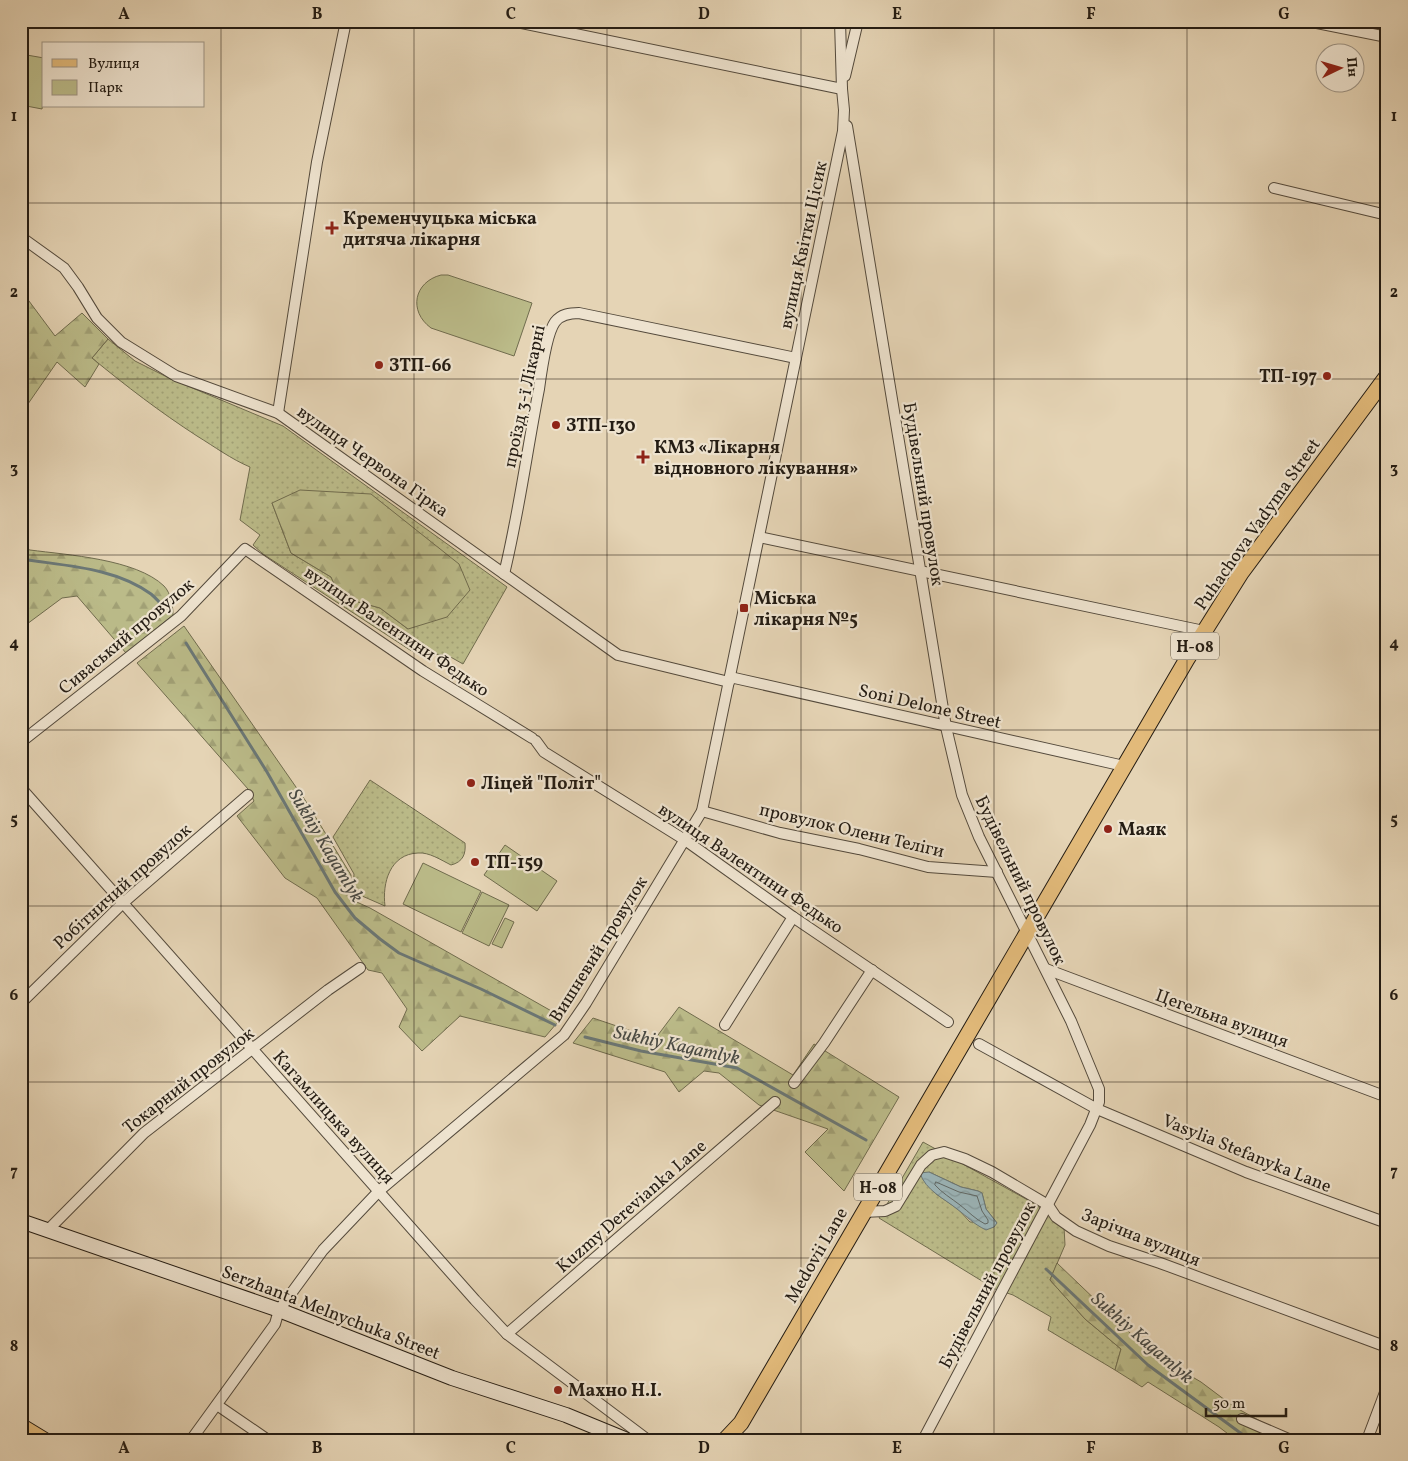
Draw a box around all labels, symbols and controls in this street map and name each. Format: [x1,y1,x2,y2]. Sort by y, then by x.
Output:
text: A [118,4,130,26]
text: B [312,4,323,26]
text: C [506,4,516,26]
text: D [698,4,710,26]
text: E [892,4,902,26]
text: F [1086,4,1096,26]
text: G [1278,4,1290,26]
legend [42,42,205,108]
north arrow [1316,42,1366,92]
text: Вулиця [88,54,140,75]
text: Пн [1341,56,1362,78]
text: Парк [88,78,123,99]
text: 1 [11,106,17,128]
text: 1 [1391,106,1397,128]
street label: вулиця Квітки Цісик [774,159,835,331]
place label: Кременчуцька міська дитяча лікарня [343,207,537,253]
marker: Кременчуцька міська дитяча лікарня [325,221,339,235]
text: 2 [10,282,18,304]
text: 2 [1390,282,1398,304]
street label: проїзд 3-ї Лікарні [498,323,553,470]
place label: ЗТП-66 [389,354,452,379]
marker: ЗТП-66 [373,359,385,371]
place label: ТП-197 [1259,365,1317,390]
marker: ТП-197 [1321,370,1333,382]
street label: вулиця Червона Гірка [291,400,453,524]
street label: Будівельний провулок [896,401,949,588]
place label: ЗТП-130 [566,414,636,439]
marker: ЗТП-130 [550,419,562,431]
street label: Puhachova Vadyma Street [1189,434,1327,616]
place label: КМЗ «Лікарня відновного лікування» [654,436,859,482]
marker: КМЗ «Лікарня відновного лікування» [636,450,650,464]
text: 3 [10,458,18,480]
text: 3 [1390,458,1398,480]
street label: вулиця Валентини Федько [299,561,494,704]
street label: Сиваський провулок [54,573,200,701]
place label: Міська лікарня №5 [754,587,858,633]
marker: Міська лікарня №5 [738,602,750,614]
road number: Н-08 [1171,632,1219,659]
text: 4 [9,633,19,655]
text: 4 [1389,633,1399,655]
street label: Soni Delone Street [856,679,1004,736]
place label: Ліцей "Політ" [481,772,601,797]
marker: Ліцей "Політ" [465,777,477,789]
water label: Sukhiy Kagamlyk [281,784,370,908]
street label: Будівельний провулок [968,792,1072,970]
street label: вулиця Валентини Федько [653,798,848,941]
street label: провулок Олени Теліги [757,798,947,865]
text: 5 [10,809,18,831]
text: 5 [1390,809,1398,831]
street label: Робітничий провулок [49,818,198,956]
place label: Маяк [1118,818,1166,843]
marker: Маяк [1102,823,1114,835]
place label: ТП-159 [485,851,543,876]
marker: ТП-159 [469,856,481,868]
street label: Вишневий провулок [544,871,655,1028]
street label: Цегельна вулиця [1151,984,1292,1055]
text: 6 [10,985,19,1007]
text: 6 [1390,985,1399,1007]
water label: Sukhiy Kagamlyk [611,1020,742,1072]
street label: Токарний провулок [118,1022,260,1140]
street label: Кагамлицька вулиця [266,1046,400,1190]
street label: Vasylia Stefanyka Lane [1158,1109,1335,1200]
street label: Kuzmy Derevianka Lane [551,1135,713,1280]
text: 7 [10,1161,18,1183]
text: 7 [1390,1161,1398,1183]
road number: Н-08 [854,1174,902,1200]
street label: Будівельний провулок [934,1198,1043,1373]
street label: Medovii Lane [780,1203,855,1308]
street label: Зарічна вулиця [1077,1203,1204,1274]
street label: Serzhanta Melnychuka Street [218,1260,443,1367]
water label: Sukhiy Kagamlyk [1085,1287,1199,1391]
text: 8 [10,1336,18,1358]
text: 8 [1390,1336,1398,1358]
place label: Махно Н.І. [568,1379,662,1404]
marker: Махно Н.І. [552,1384,564,1396]
scale bar [1206,1386,1286,1418]
text: 50 m [1213,1394,1245,1415]
text: A [118,1438,130,1460]
text: B [312,1438,323,1460]
text: C [506,1438,516,1460]
text: D [698,1438,710,1460]
text: E [892,1438,902,1460]
text: F [1086,1438,1096,1460]
text: G [1278,1438,1290,1460]

